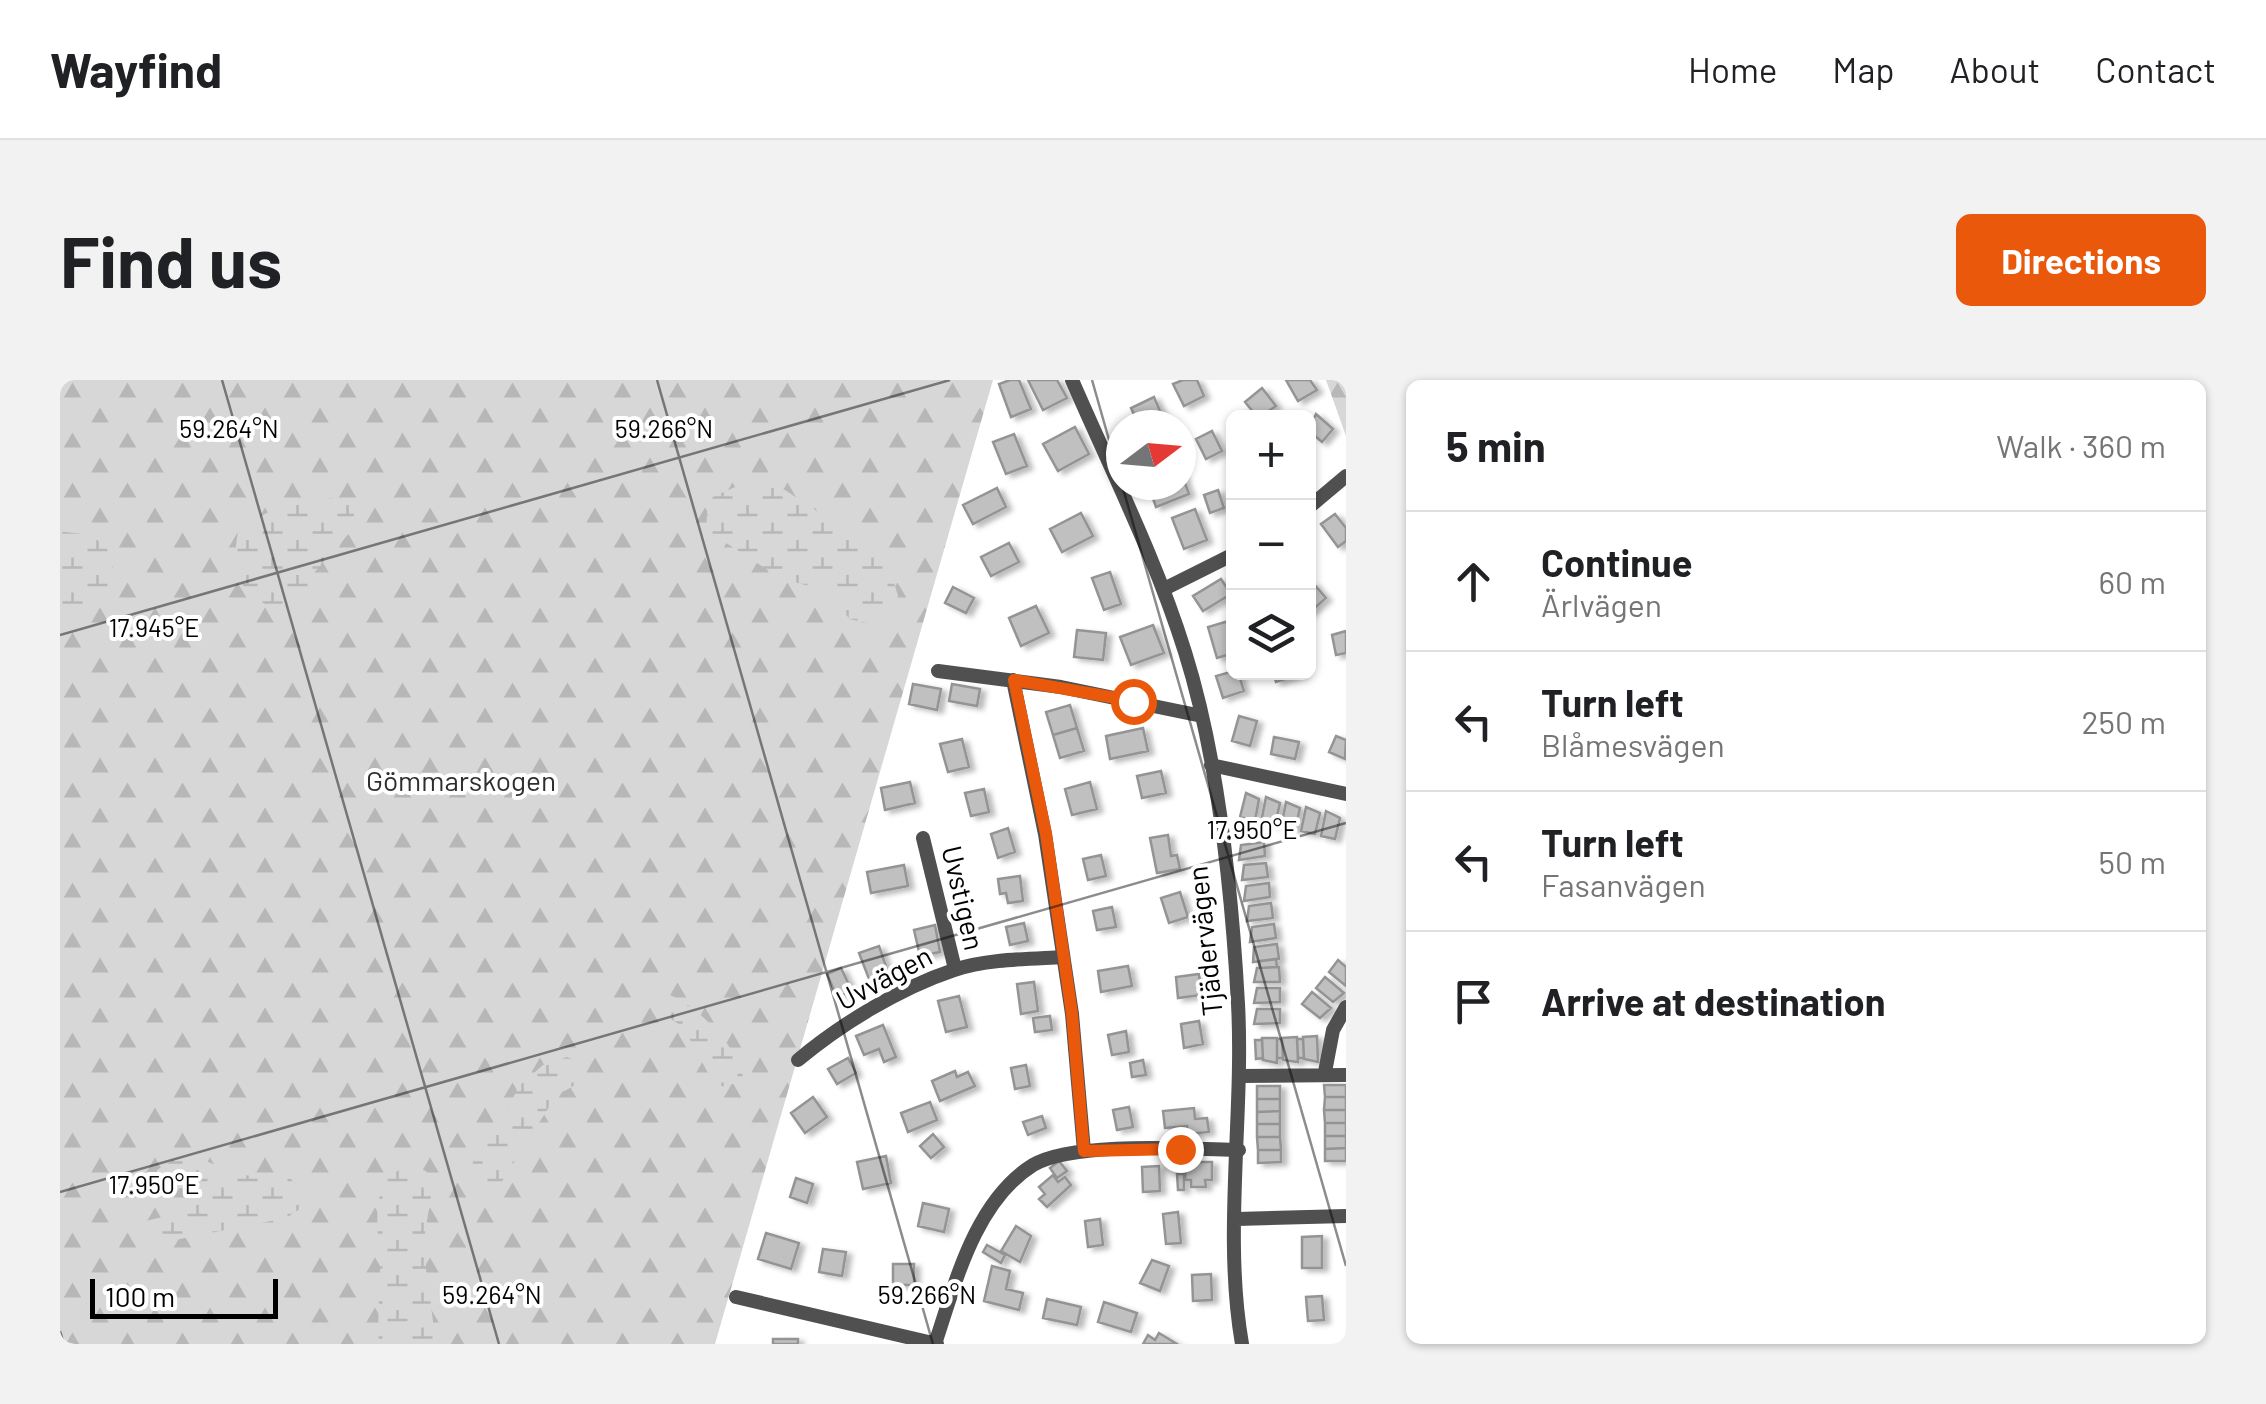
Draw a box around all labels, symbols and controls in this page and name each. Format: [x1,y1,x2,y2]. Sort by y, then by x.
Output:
text: Wayfind [50,40,222,98]
text: Home [1688,48,1777,90]
text: Map [1832,48,1895,90]
text: About [1950,48,2040,90]
text: Contact [2095,48,2216,90]
button: Directions [1956,214,2206,306]
text: Find us [60,218,282,302]
north arrow [1106,410,1196,500]
map controls [1226,410,1316,680]
button: + [1226,410,1316,500]
text: 59.264°N [179,413,279,443]
text: 59.266°N [615,413,713,443]
text: 5 min [1446,420,1546,470]
text: Walk · 360 m [1996,426,2166,464]
button: − [1226,500,1316,590]
text: Continue [1541,539,1692,585]
icon: ahead [1446,554,1501,609]
text: 60 m [2099,562,2166,600]
text: Ärlvägen [1541,585,1662,623]
button: layers [1226,590,1316,680]
text: 17.945°E [109,612,199,642]
route start [1111,679,1157,725]
text: Turn left [1541,679,1684,725]
icon: left [1446,694,1501,749]
text: 250 m [2081,702,2166,740]
text: Blåmesvägen [1541,725,1725,763]
park label: Gömmarskogen [366,763,556,797]
text: 17.950°E [1206,814,1298,844]
text: Turn left [1541,819,1684,865]
icon: left [1446,834,1501,889]
street label: Uvstigen [935,842,993,953]
text: 50 m [2099,842,2166,880]
street label: Tjädervägen [1179,865,1229,1018]
text: Fasanvägen [1541,865,1706,903]
street label: Uvvägen [830,938,937,1016]
icon: arrive [1446,974,1501,1029]
text: Arrive at destination [1541,978,1886,1024]
route end [1158,1127,1204,1173]
text: 17.950°E [108,1169,200,1199]
scale bar [90,1274,278,1318]
text: 100 m [105,1279,175,1313]
text: 59.264°N [442,1279,542,1309]
text: 59.266°N [878,1279,976,1309]

